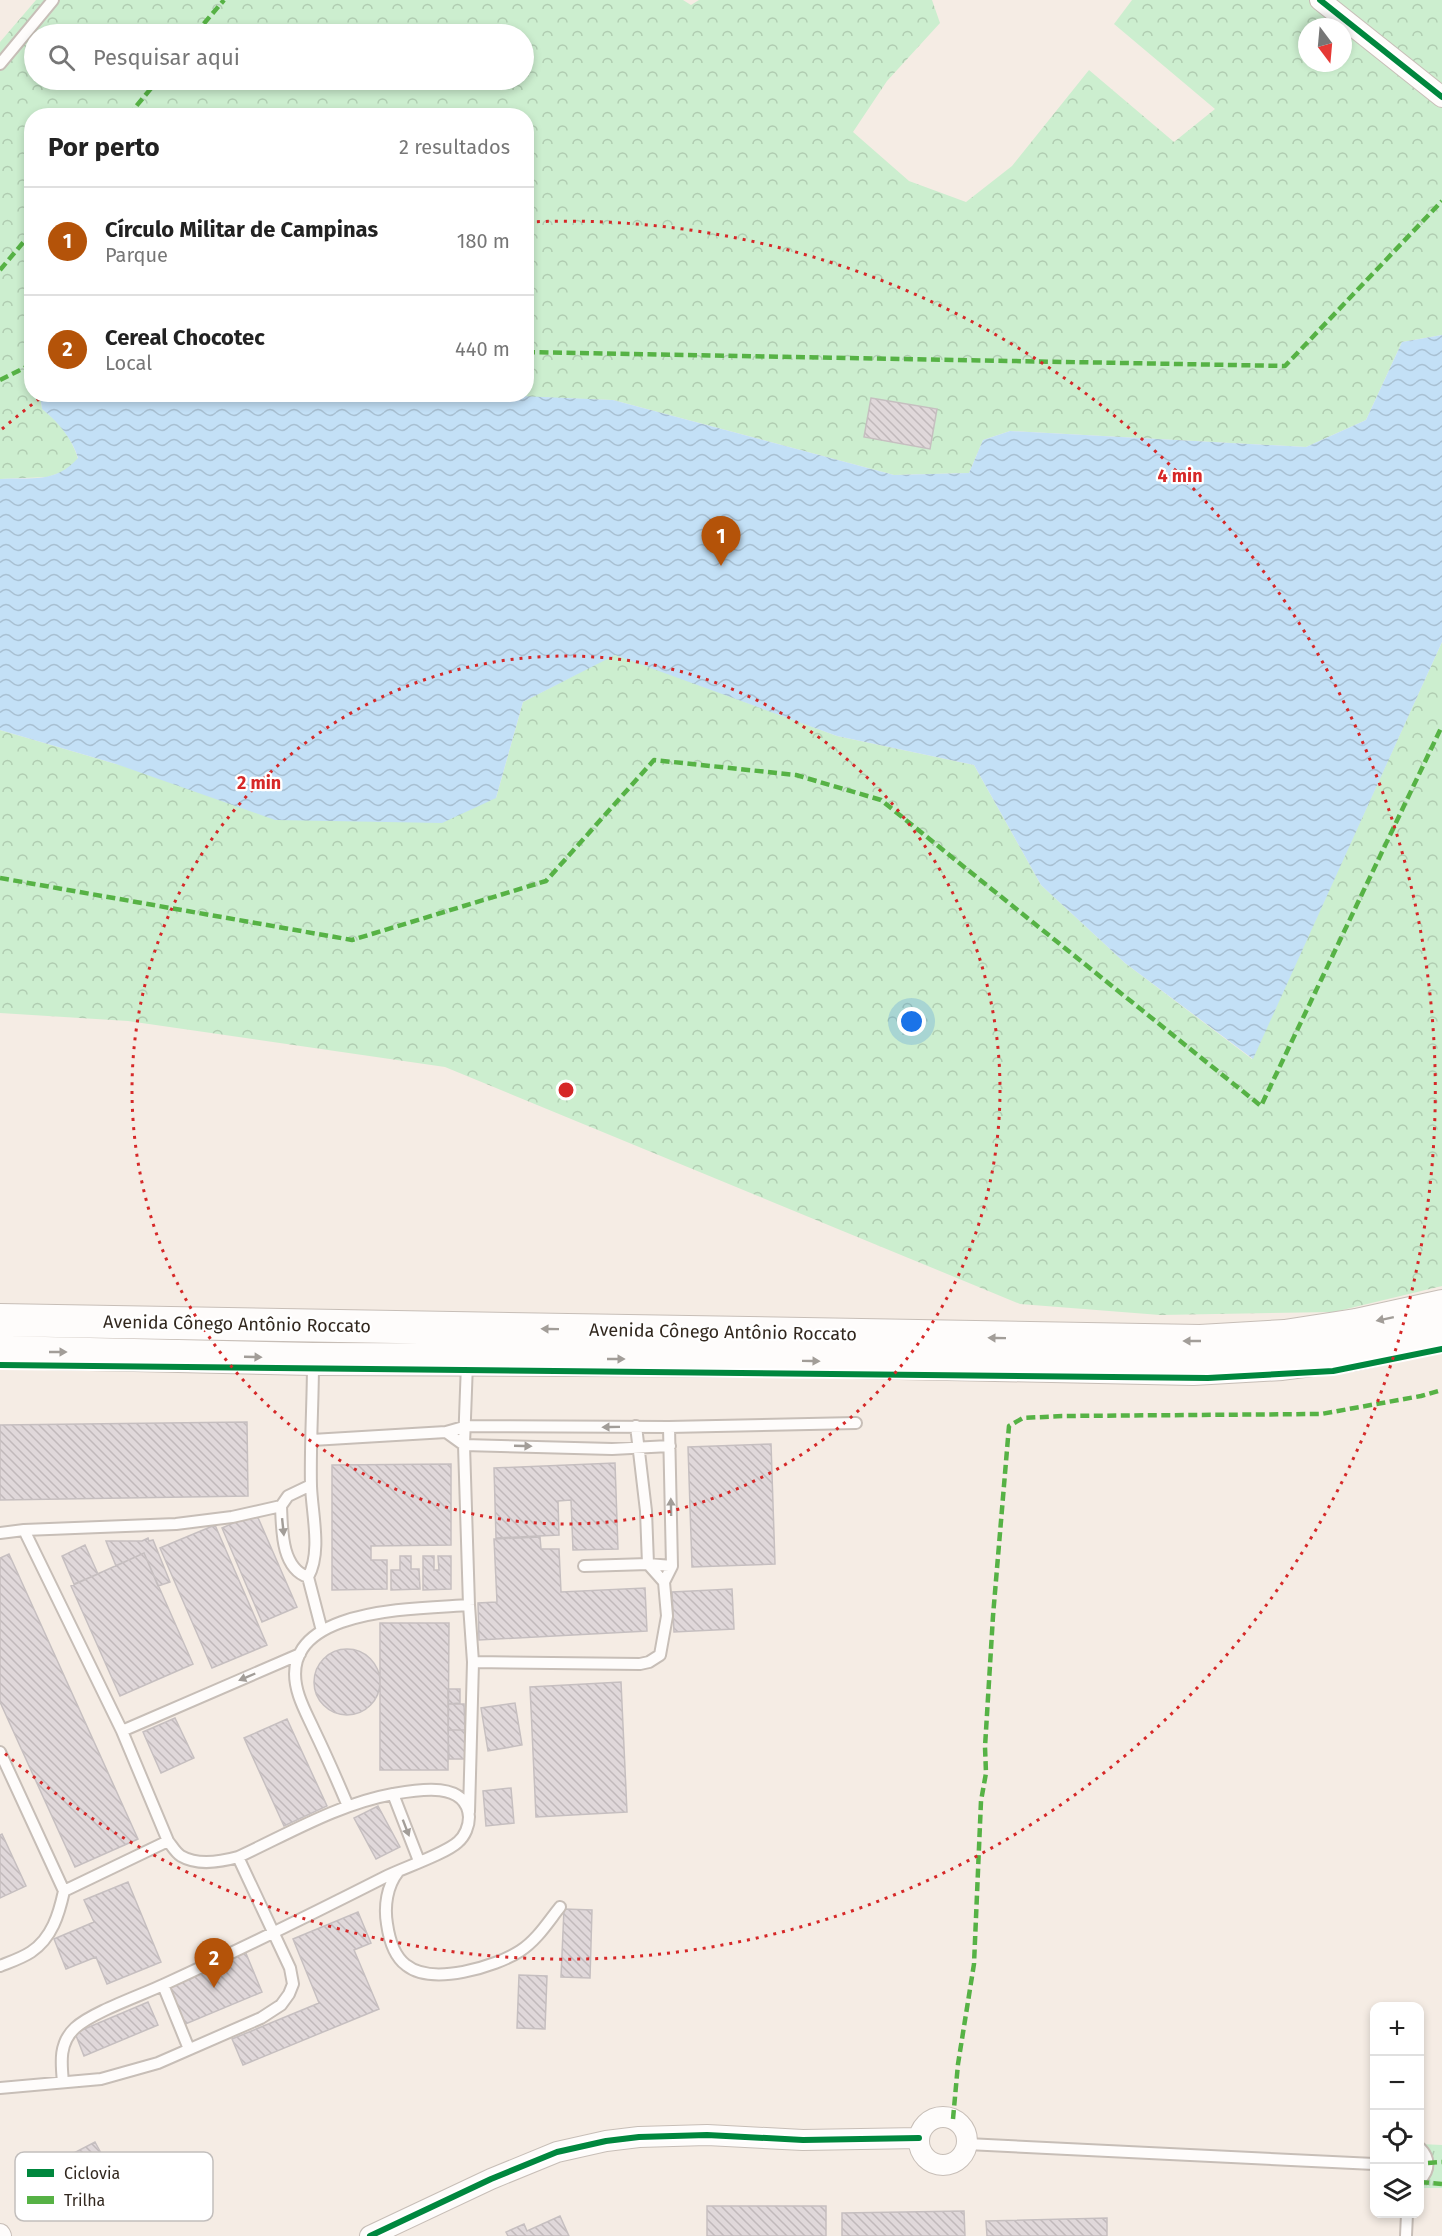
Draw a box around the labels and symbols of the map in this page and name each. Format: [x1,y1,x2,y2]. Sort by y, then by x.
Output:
north arrow [1298,18,1352,72]
text: 4 min [1157,465,1203,487]
pin: 1 [702,516,740,566]
text: 2 min [237,772,281,794]
your location [897,1007,926,1036]
centre of rings [556,1080,576,1100]
street label: Avenida Cônego Antônio Roccato [103,1311,371,1337]
one-way arrow [1375,1315,1394,1324]
street label: Avenida Cônego Antônio Roccato [589,1319,857,1345]
one-way arrow [540,1324,559,1333]
one-way arrow [987,1333,1006,1343]
one-way arrow [1182,1336,1201,1346]
one-way arrow [49,1347,68,1357]
one-way arrow [244,1352,263,1362]
one-way arrow [607,1354,626,1364]
one-way arrow [802,1356,821,1365]
one-way arrow [601,1422,620,1432]
one-way arrow [513,1442,532,1451]
one-way arrow [667,1498,676,1517]
one-way arrow [278,1517,288,1536]
one-way arrow [237,1672,255,1682]
one-way arrow [402,1819,412,1837]
pin: 2 [194,1938,234,1988]
legend [15,2152,213,2221]
text: Ciclovia [64,2164,120,2183]
text: Trilha [64,2191,105,2210]

